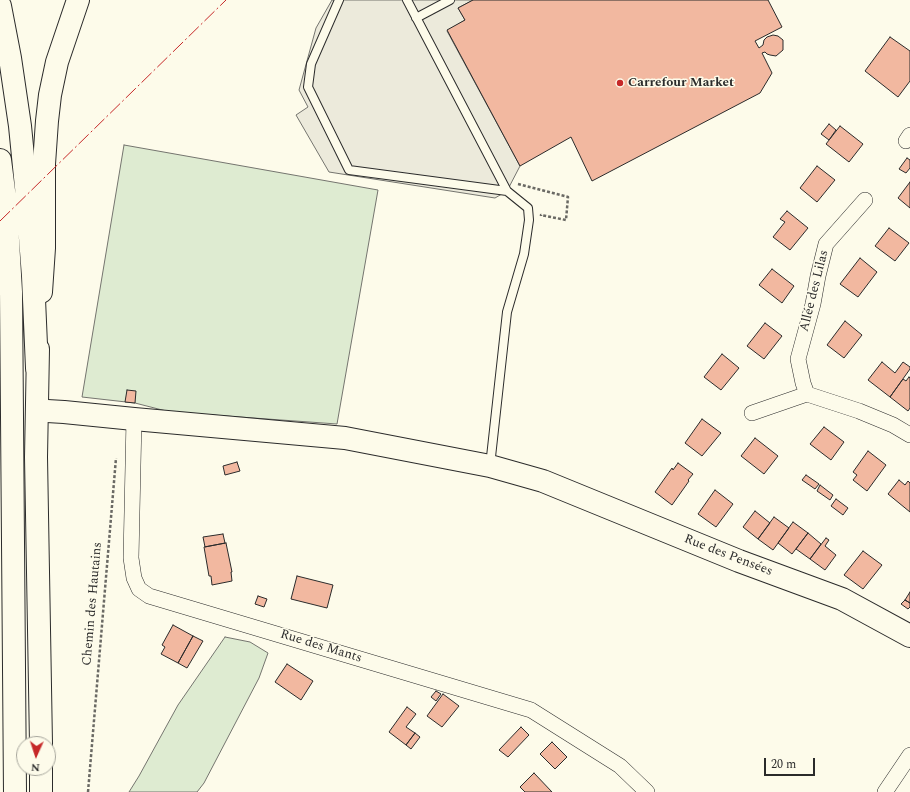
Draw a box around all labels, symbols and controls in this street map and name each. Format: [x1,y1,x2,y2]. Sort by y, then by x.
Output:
place label: Carrefour Market [628,75,734,91]
marker: Carrefour Market [615,78,625,88]
street label: Allée des Lilas [797,249,833,333]
street label: Rue des Pensées [682,532,774,580]
street label: Chemin des Hautains [80,542,106,666]
street label: Rue des Mants [278,627,364,667]
north arrow [16,736,56,776]
scale bar [766,750,817,776]
text: 20 m [771,755,796,774]
text: N [30,759,40,776]

